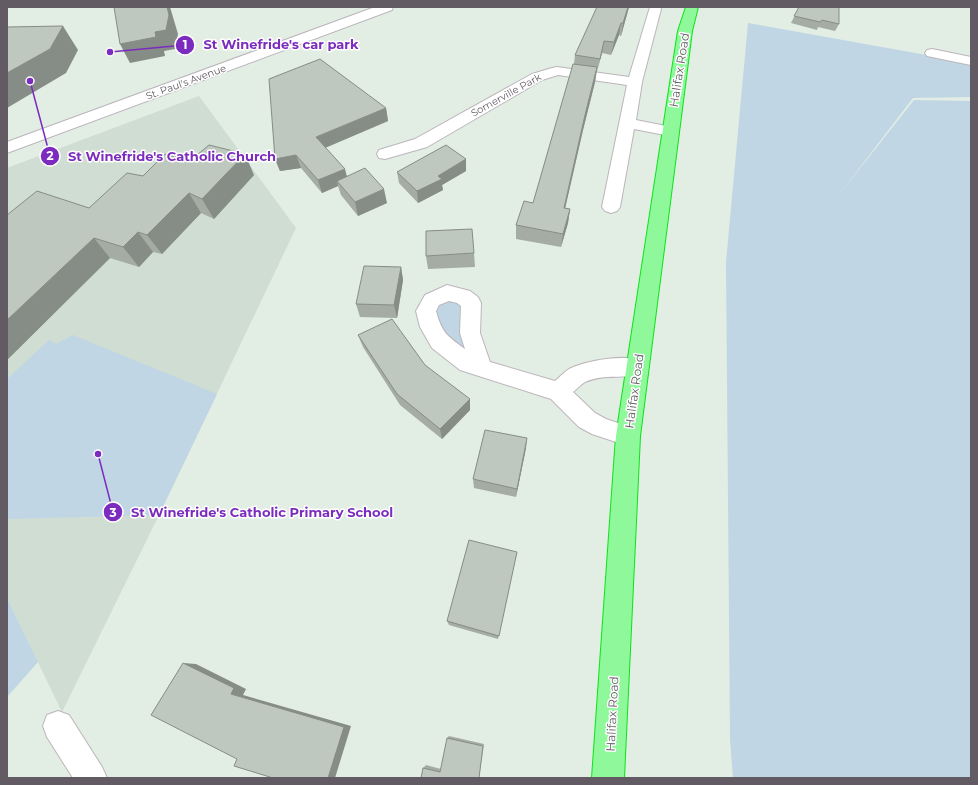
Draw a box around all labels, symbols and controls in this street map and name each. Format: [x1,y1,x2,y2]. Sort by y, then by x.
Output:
callout: St Winefride's car park [175,32,366,57]
street label: Halifax Road [666,32,692,108]
text: St Winefride's car park [204,36,359,52]
text: 1 [183,37,187,52]
street label: St. Paul's Avenue [144,61,228,103]
street label: Somerville Park [469,70,543,120]
callout: St Winefride's Catholic Church [40,143,284,168]
text: 2 [46,148,54,163]
text: St Winefride's Catholic Church [68,148,276,164]
street label: Halifax Road [621,353,647,429]
callout: St Winefride's Catholic Primary School [103,500,401,525]
text: St Winefride's Catholic Primary School [131,504,393,520]
text: 3 [108,505,117,520]
street label: Halifax Road [603,676,621,752]

